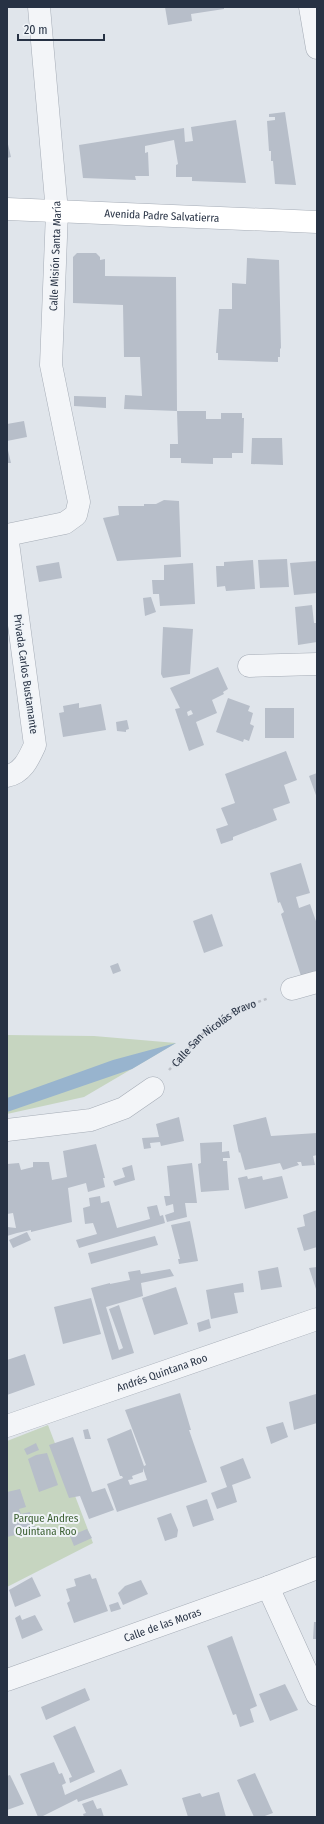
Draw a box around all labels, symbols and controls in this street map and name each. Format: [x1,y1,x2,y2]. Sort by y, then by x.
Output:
scale bar [18,16,104,42]
text: 20 m [24,23,48,37]
street label: Calle Misión Santa María [47,200,64,311]
street label: Avenida Padre Salvatierra [104,207,220,225]
street label: Privada Carlos Bustamante [11,613,40,735]
street label: Calle San Nicolás Bravo [169,997,258,1070]
street label: Andrés Quintana Roo [115,1351,210,1395]
park label: Parque Andres Quintana Roo [14,1512,79,1538]
street label: Calle de las Moras [122,1605,203,1645]

